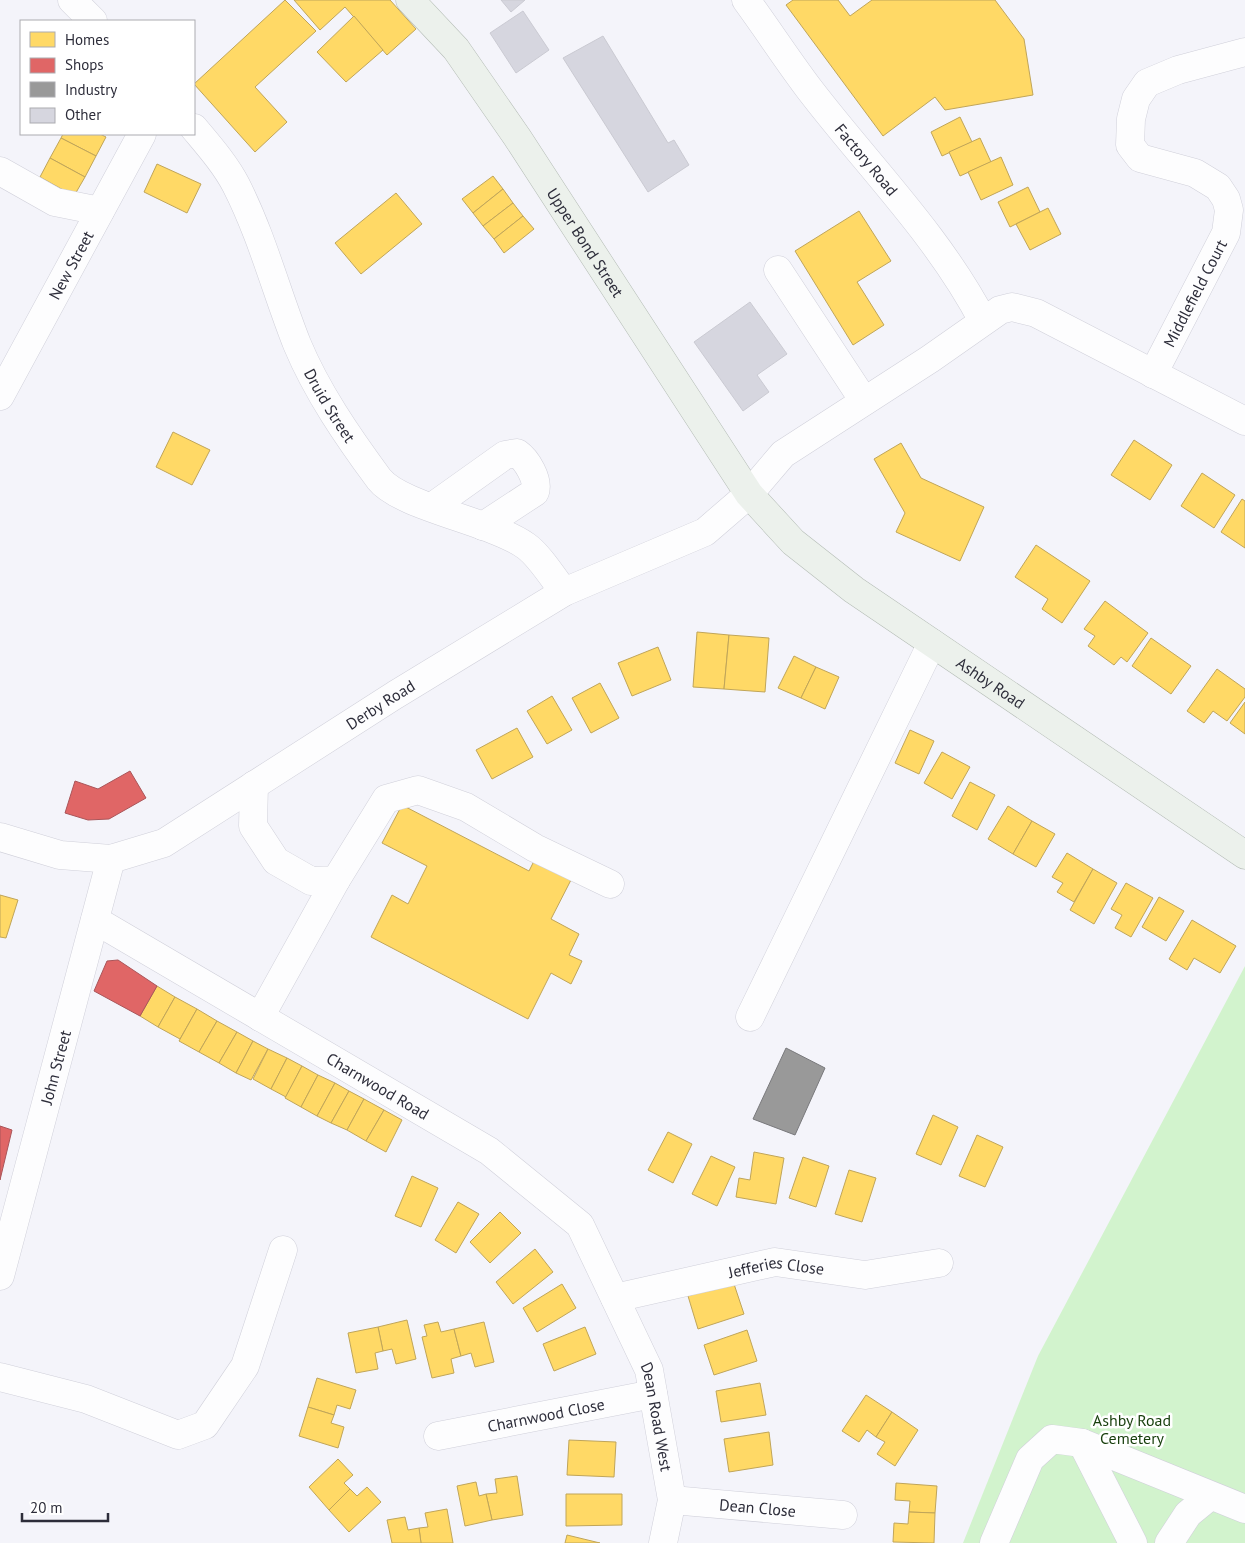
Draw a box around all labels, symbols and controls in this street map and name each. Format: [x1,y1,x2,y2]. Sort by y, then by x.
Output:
legend [20,20,195,135]
text: Homes [65,30,109,49]
text: Shops [65,55,104,74]
text: Industry [65,80,117,99]
text: Other [65,105,101,124]
street label: Factory Road [831,119,902,200]
street label: Upper Bond Street [543,184,629,301]
street label: New Street [44,227,98,303]
street label: Middlefield Court [1159,235,1231,350]
street label: Druid Street [300,365,360,447]
street label: Ashby Road [953,652,1029,713]
street label: Derby Road [342,675,418,734]
street label: John Street [36,1027,75,1108]
street label: Charnwood Road [323,1048,433,1124]
street label: Jefferies Close [725,1252,826,1282]
street label: Dean Road West [637,1359,677,1473]
street label: Charnwood Close [486,1394,606,1436]
park label: Ashby Road Cemetery [1093,1410,1171,1448]
scale bar [22,1490,109,1522]
street label: Dean Close [718,1494,797,1521]
text: 20 m [30,1498,63,1517]

